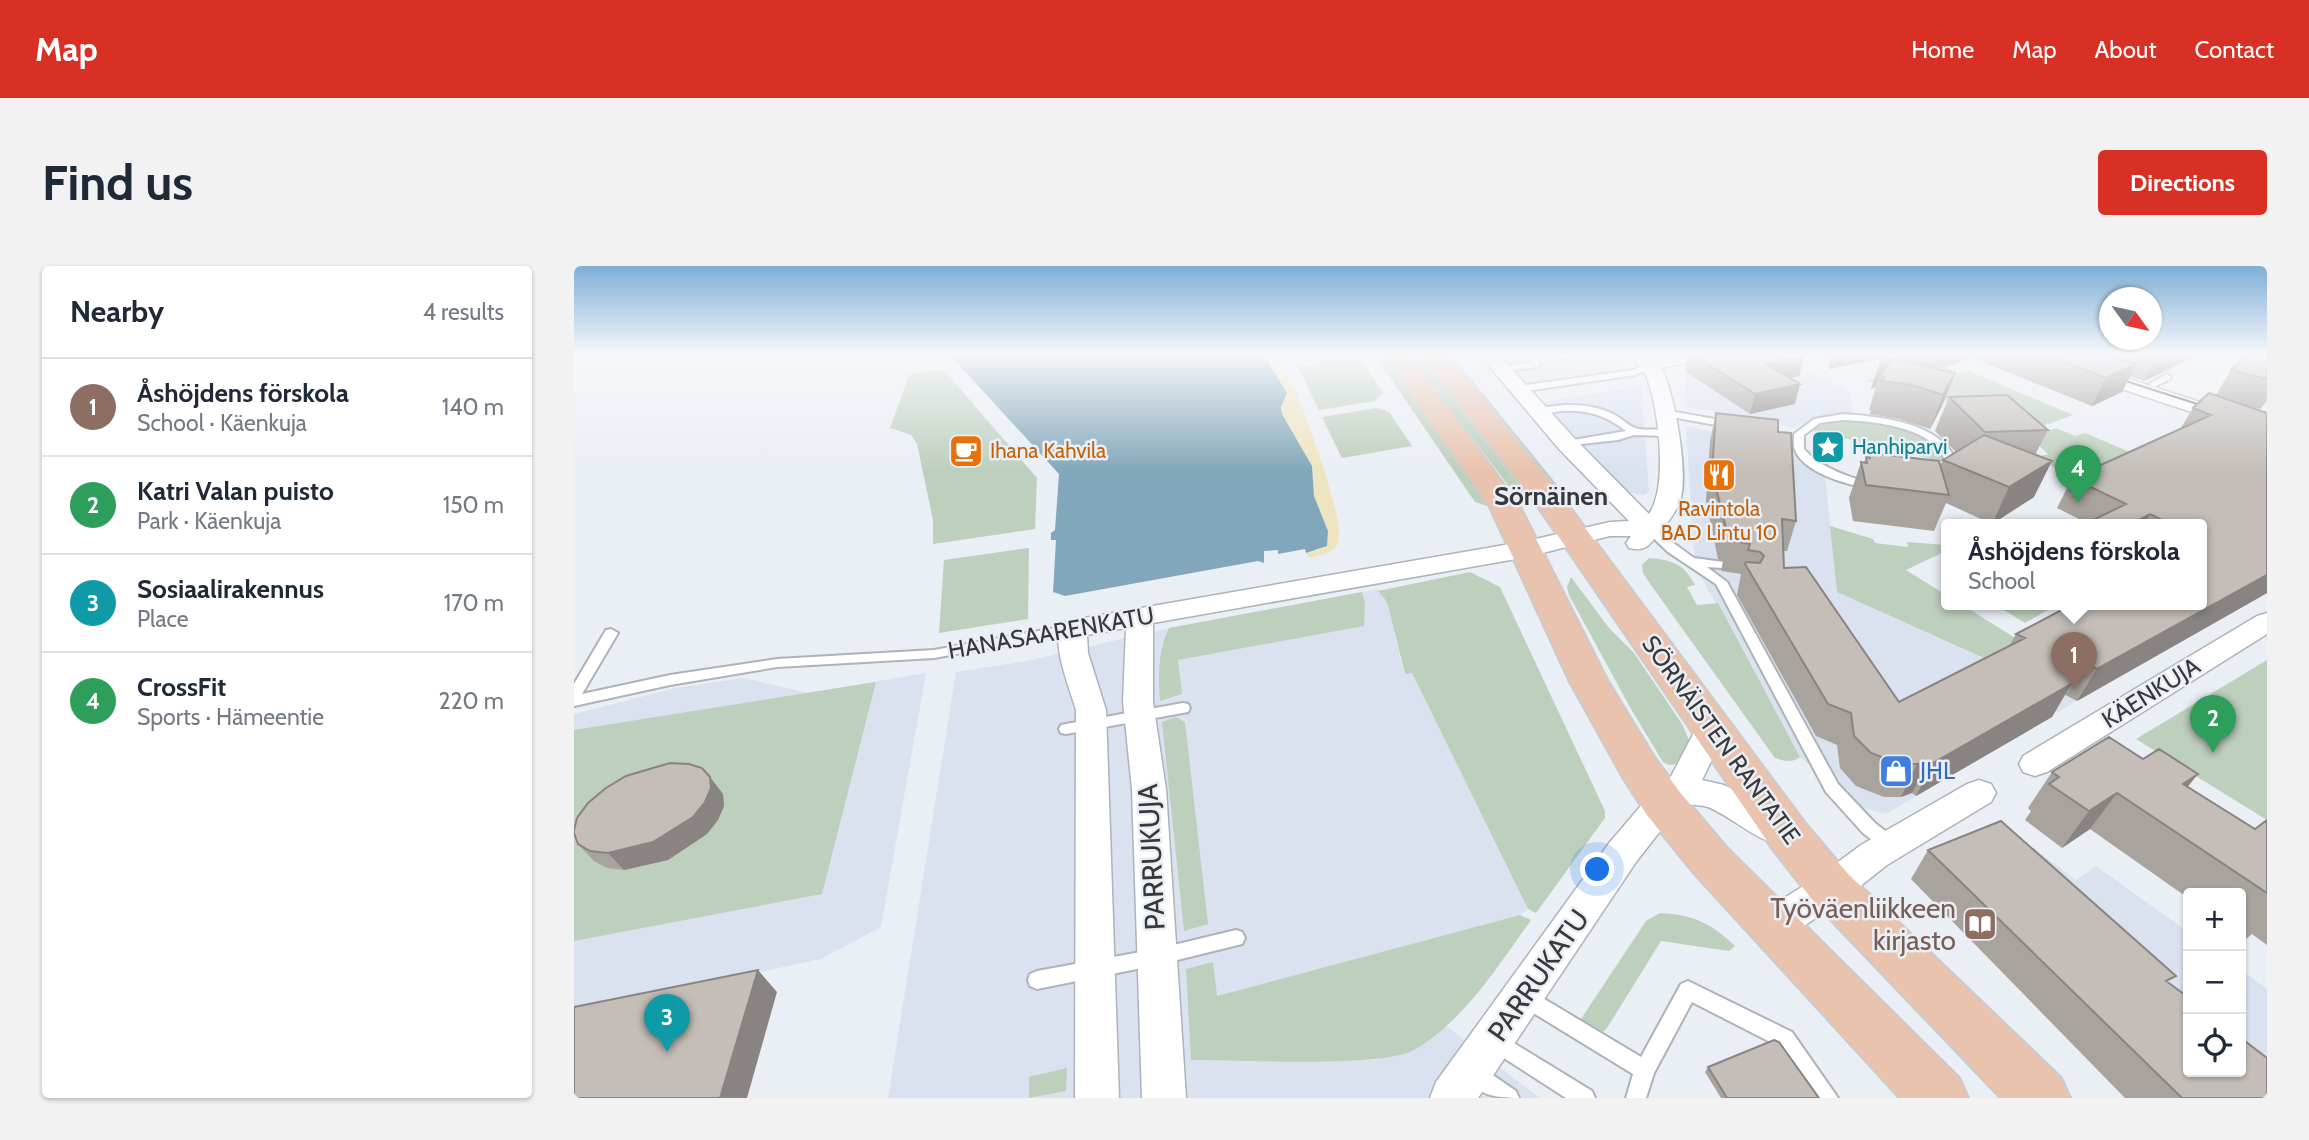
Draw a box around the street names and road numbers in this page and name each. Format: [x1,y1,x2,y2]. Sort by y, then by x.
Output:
street label: HANASAARENKATU [946,600,1156,665]
street label: SÖRNÄISTEN RANTATIE [1636,630,1807,850]
street label: KÄENKUJA [2096,651,2205,734]
street label: PARRUKUJA [1130,782,1172,931]
street label: PARRUKATU [1480,903,1596,1047]

